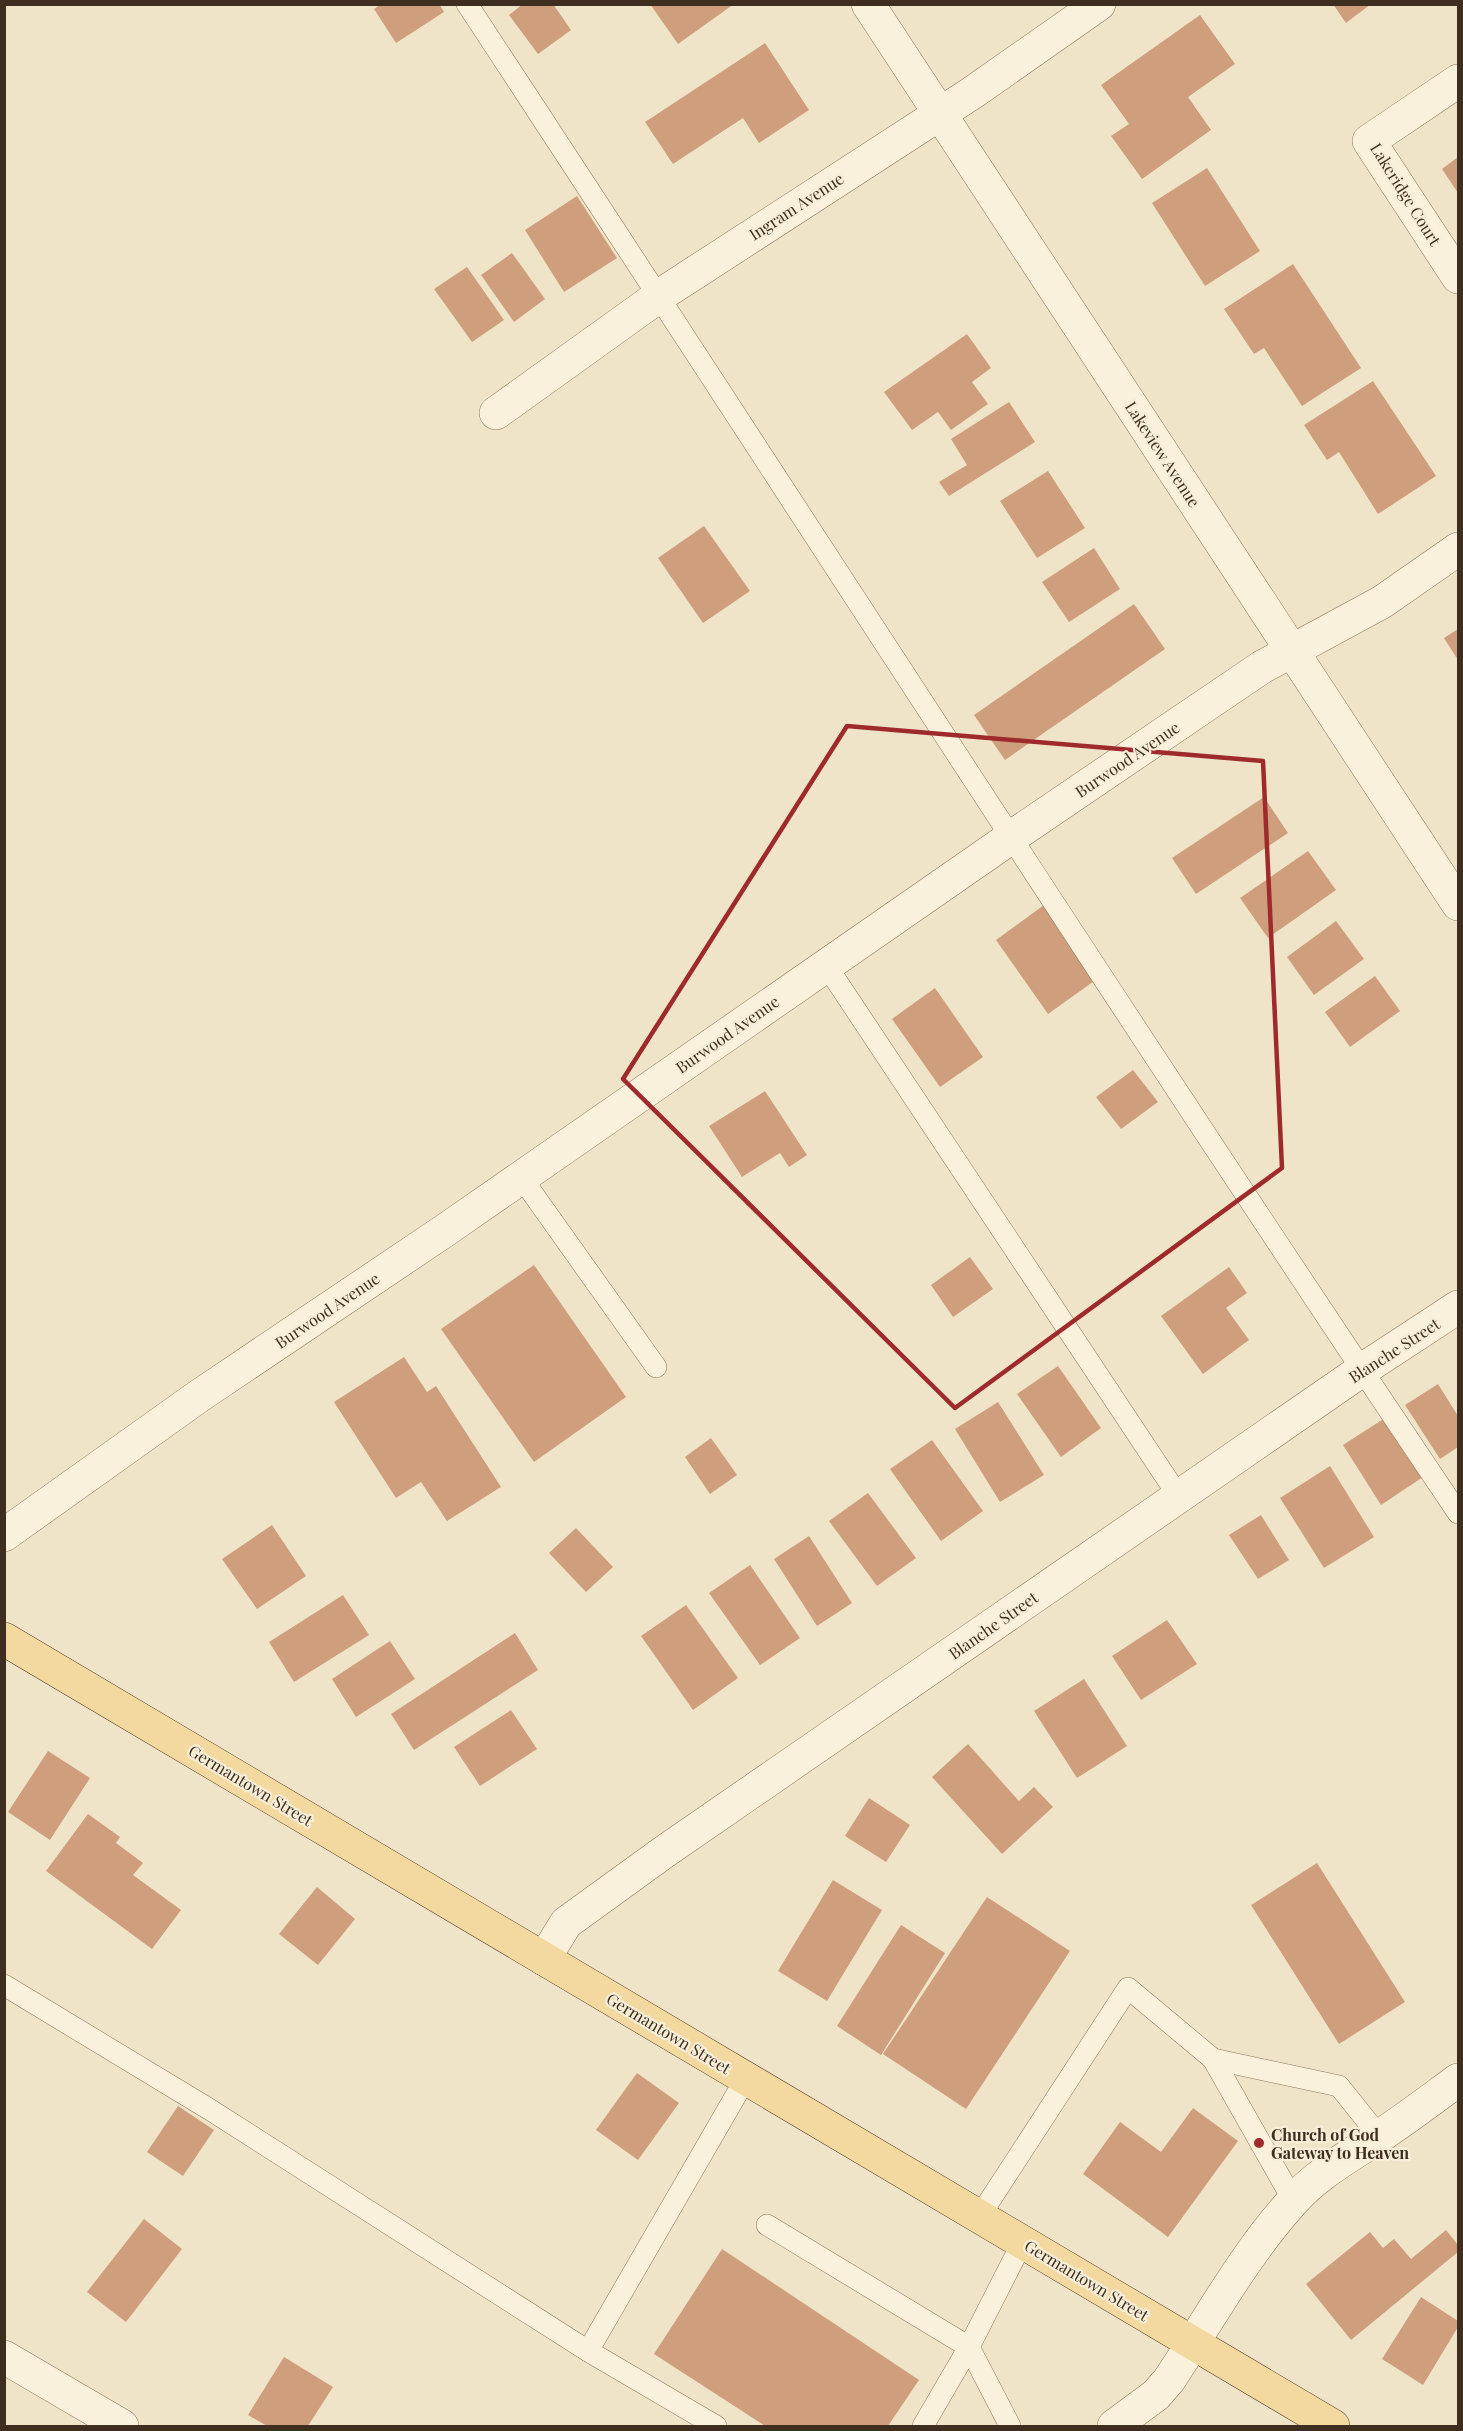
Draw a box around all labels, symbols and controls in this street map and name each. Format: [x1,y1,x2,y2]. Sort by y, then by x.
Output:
street label: Lakeridge Court [1366,139,1446,250]
street label: Ingram Avenue [745,168,847,244]
street label: Lakeview Avenue [1121,397,1205,511]
street label: Burwood Avenue [1071,716,1183,802]
street label: Burwood Avenue [671,991,783,1077]
street label: Burwood Avenue [271,1267,383,1353]
street label: Blanche Street [1345,1313,1444,1387]
street label: Blanche Street [944,1586,1042,1663]
street label: Germantown Street [185,1740,317,1831]
street label: Germantown Street [603,1988,735,2079]
place label: Church of God Gateway to Heaven [1271,2124,1409,2163]
marker: Church of God Gateway to Heaven [1252,2136,1266,2150]
street label: Germantown Street [1021,2235,1153,2326]

